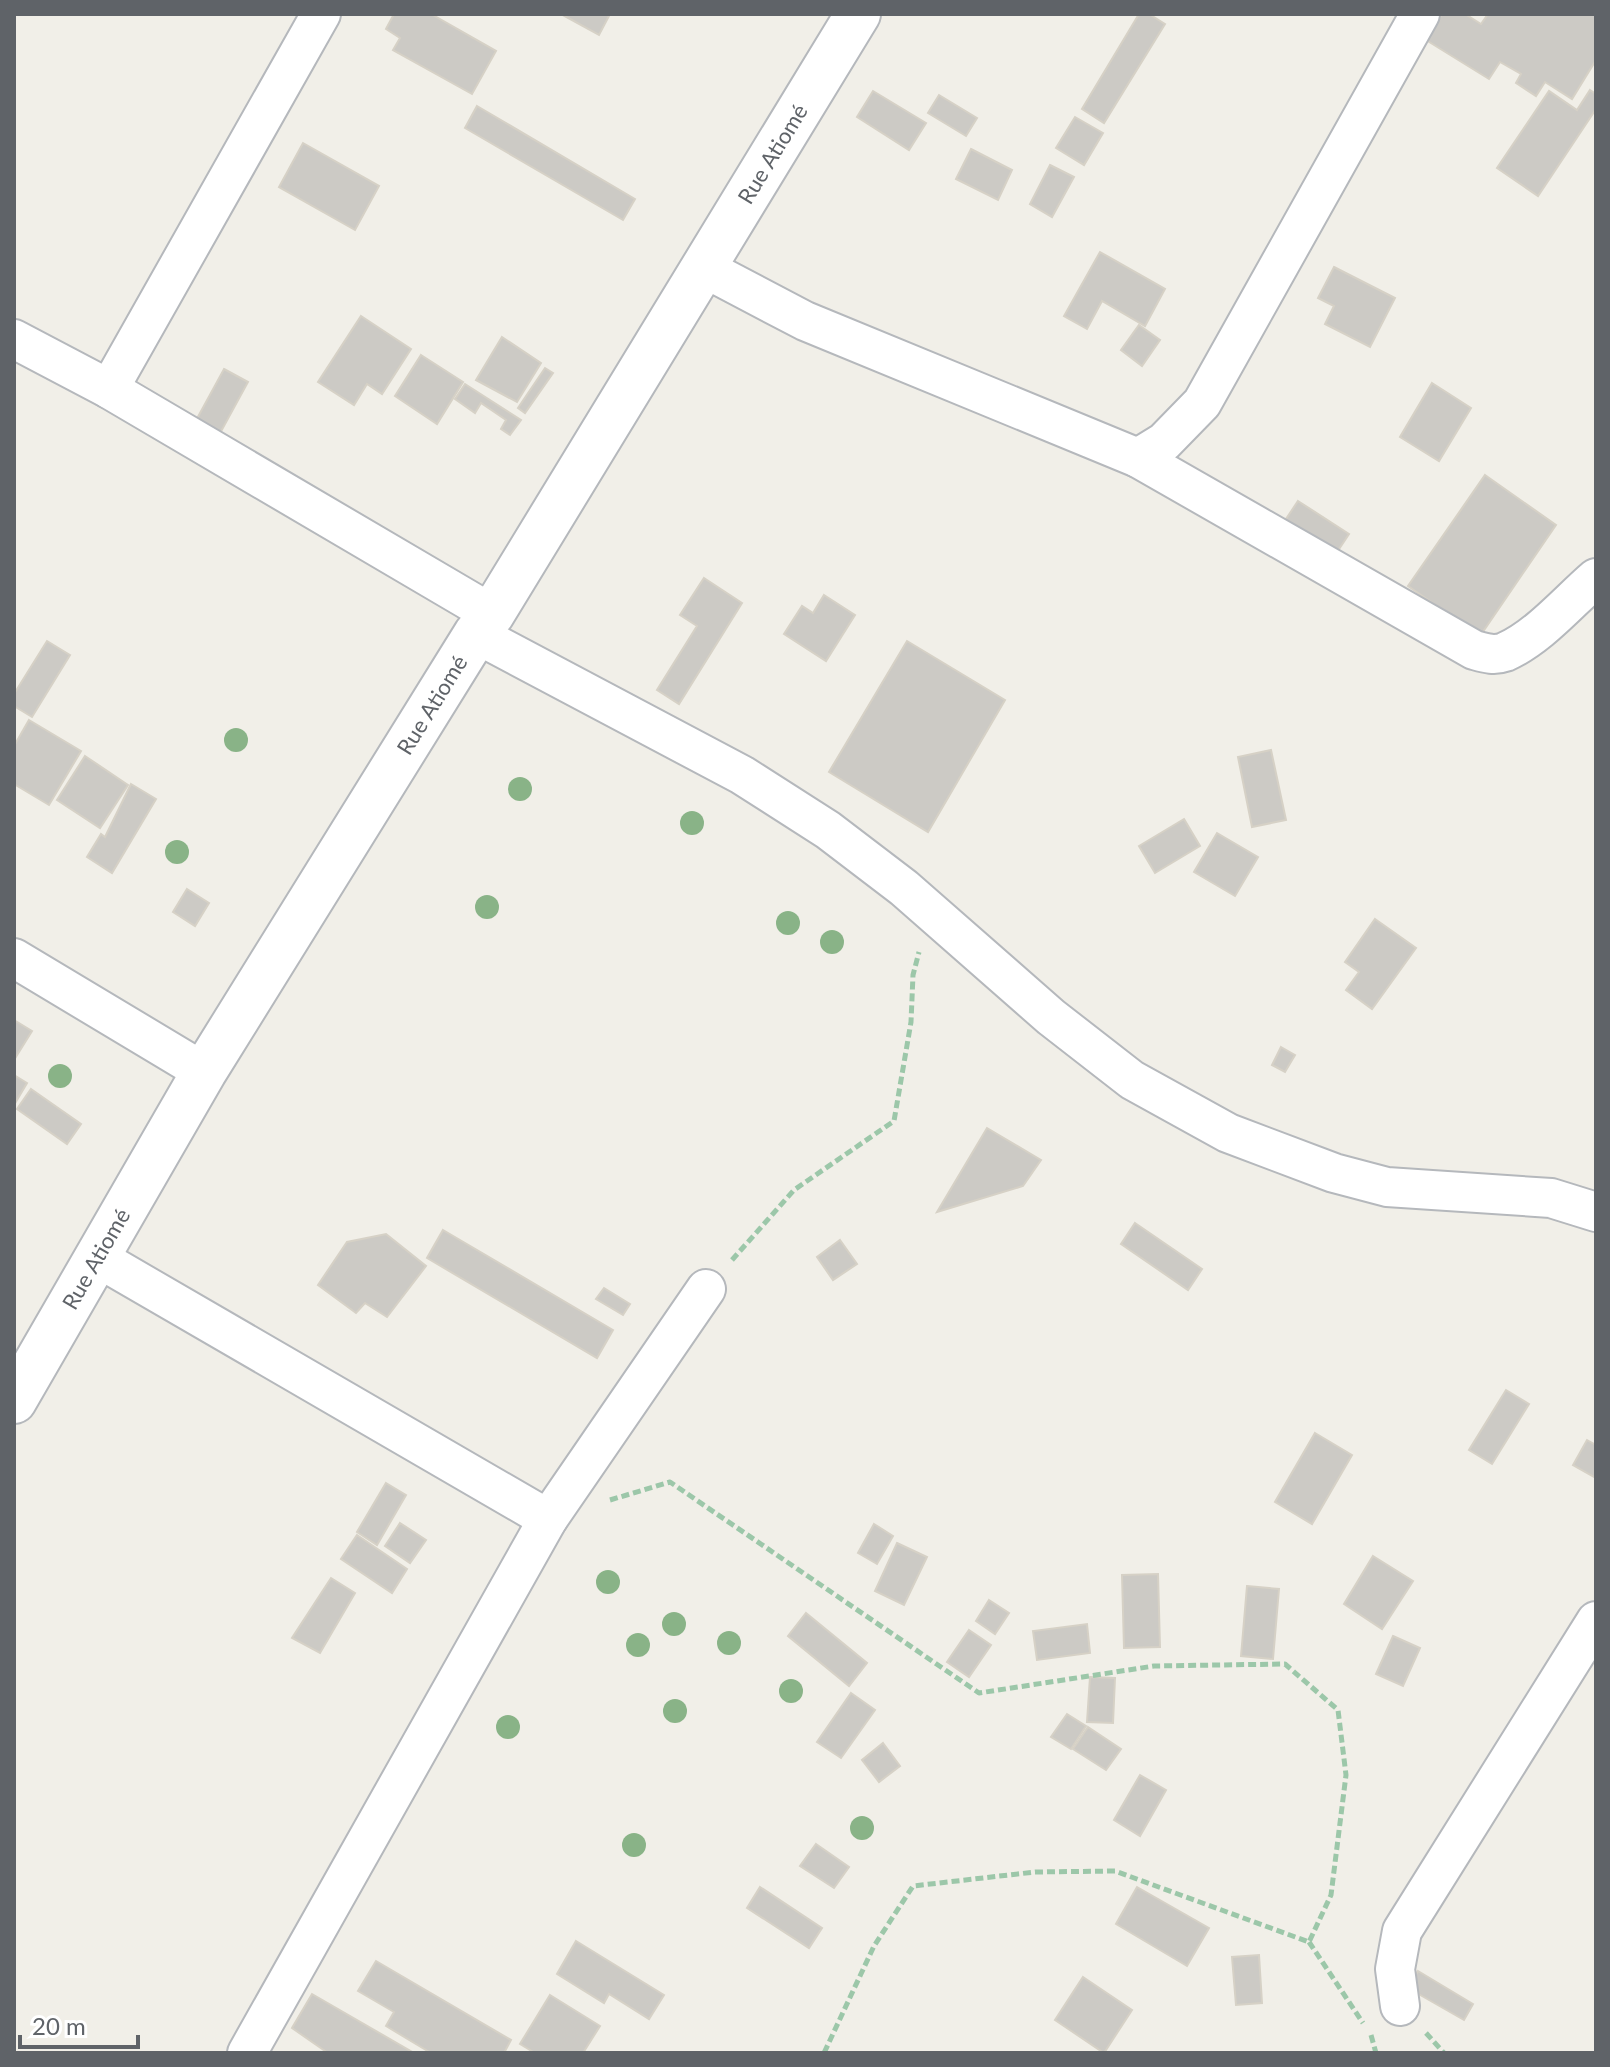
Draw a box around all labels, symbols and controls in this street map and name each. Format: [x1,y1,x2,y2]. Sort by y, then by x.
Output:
street label: Rue Atiomé [731,99,813,209]
street label: Rue Atiomé [390,650,473,759]
street label: Rue Atiomé [56,1203,135,1314]
scale bar [20,1999,138,2049]
text: 20 m [32,2011,86,2040]

